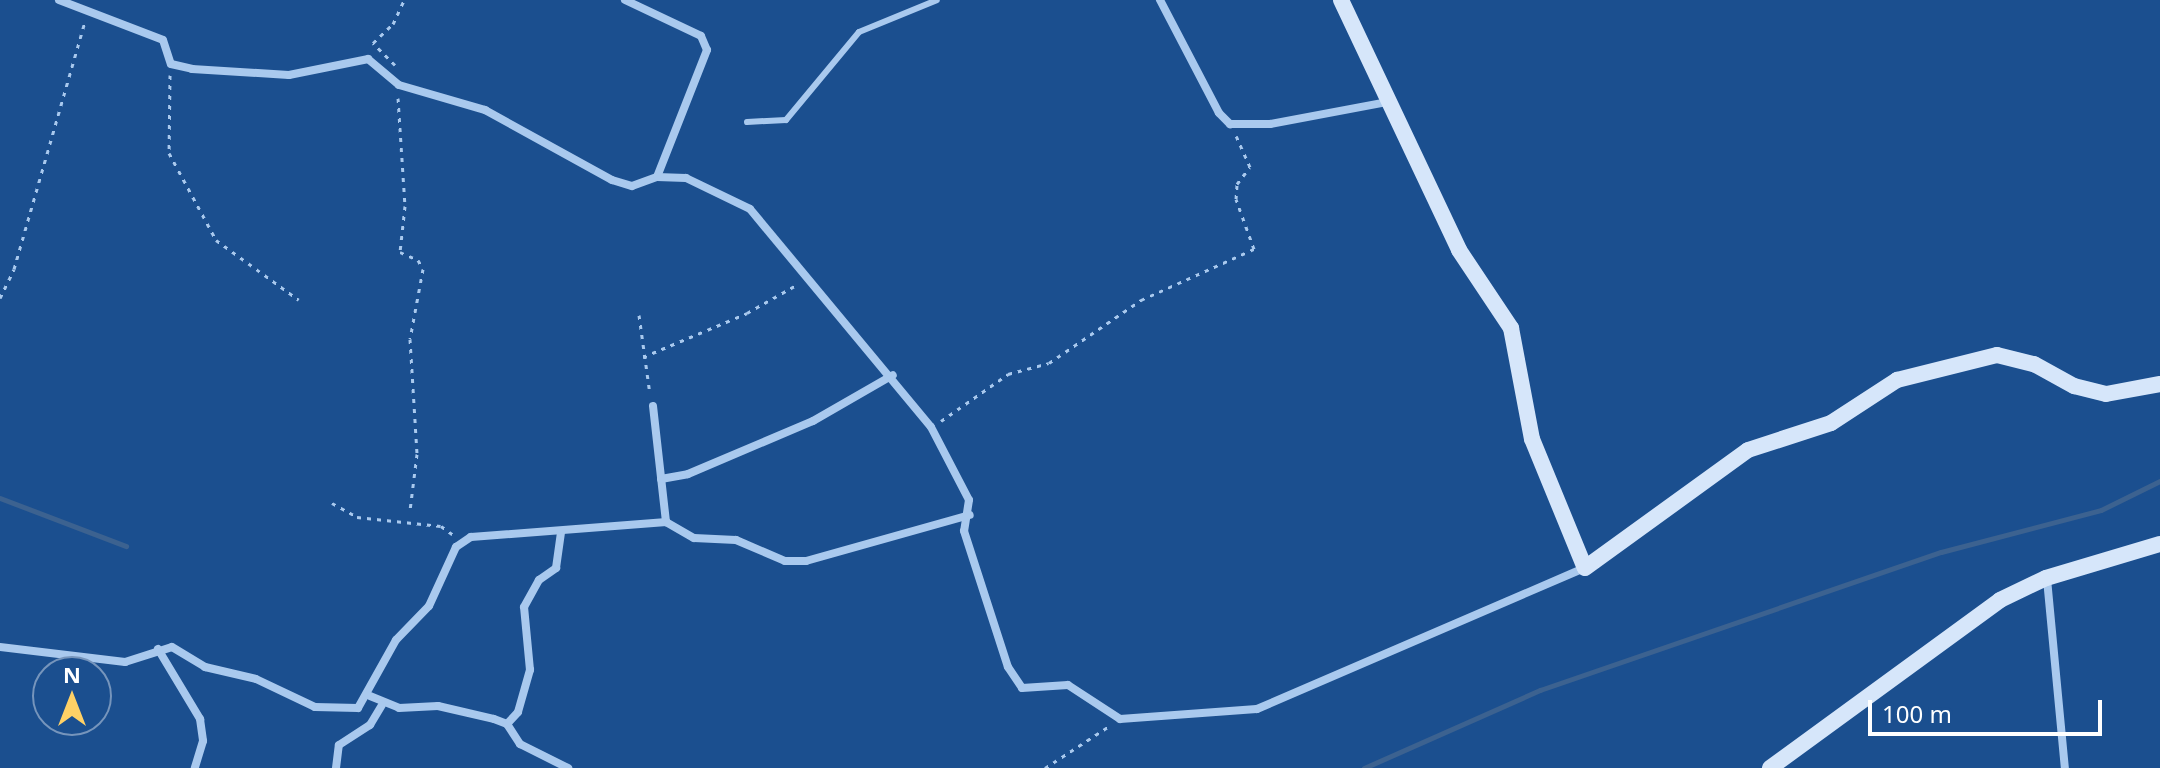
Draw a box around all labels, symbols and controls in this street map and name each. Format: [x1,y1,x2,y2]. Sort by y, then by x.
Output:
north arrow [32,656,112,736]
text: N [63,659,81,689]
scale bar [1872,684,2106,734]
text: 100 m [1882,697,1952,730]

